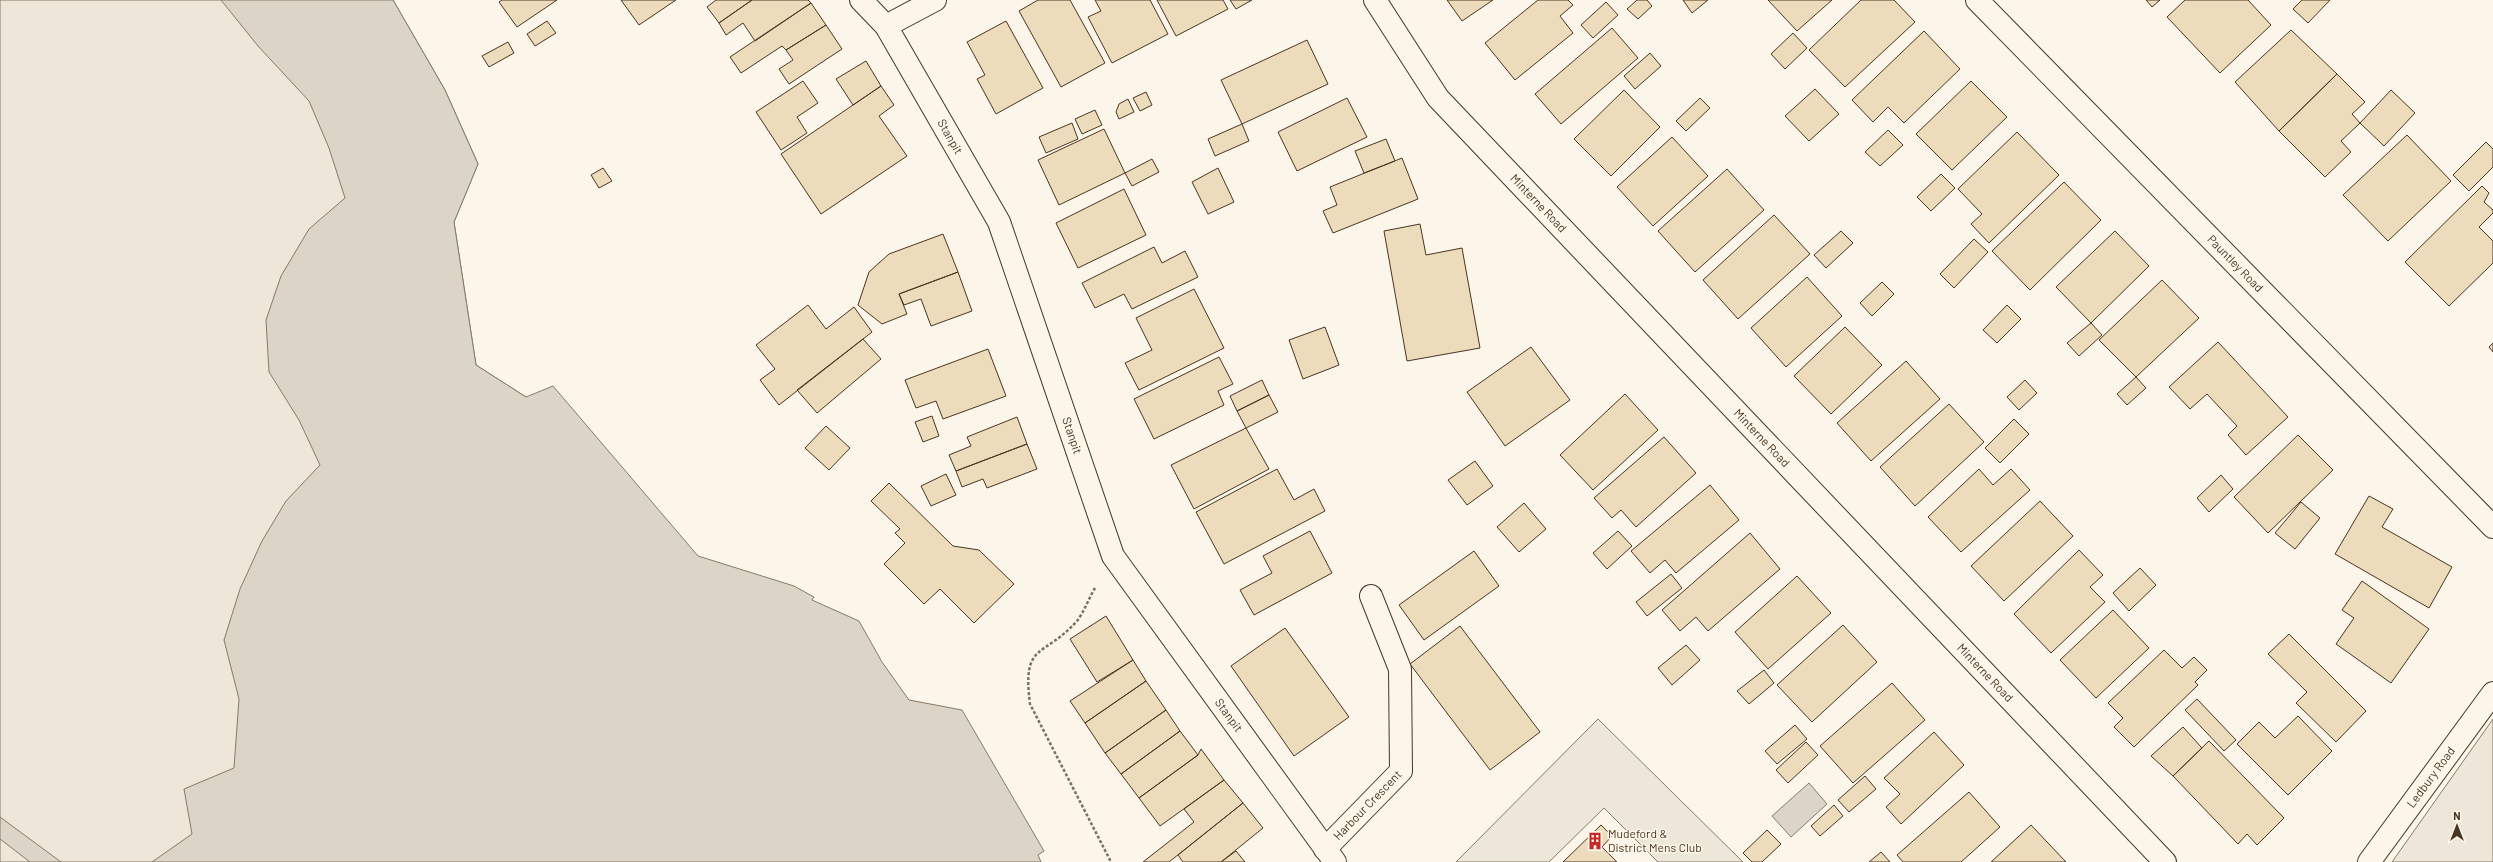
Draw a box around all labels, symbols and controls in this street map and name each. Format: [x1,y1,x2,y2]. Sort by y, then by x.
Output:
street label: Stanpit [935,116,966,156]
street label: Minterne Road [1508,171,1570,235]
street label: Pauntley Road [2205,232,2267,294]
street label: Minterne Road [1731,405,1793,469]
street label: Stanpit [1060,415,1086,456]
street label: Minterne Road [1955,640,2017,704]
street label: Stanpit [1213,695,1246,734]
street label: Ledbury Road [2403,744,2457,810]
street label: Harbour Crescent [1330,767,1404,842]
north arrow [2437,806,2477,846]
text: N [2453,809,2461,822]
place label: Mudeford & District Mens Club [1608,826,1702,854]
building icon: Mudeford & District Mens Club [1585,831,1605,851]

